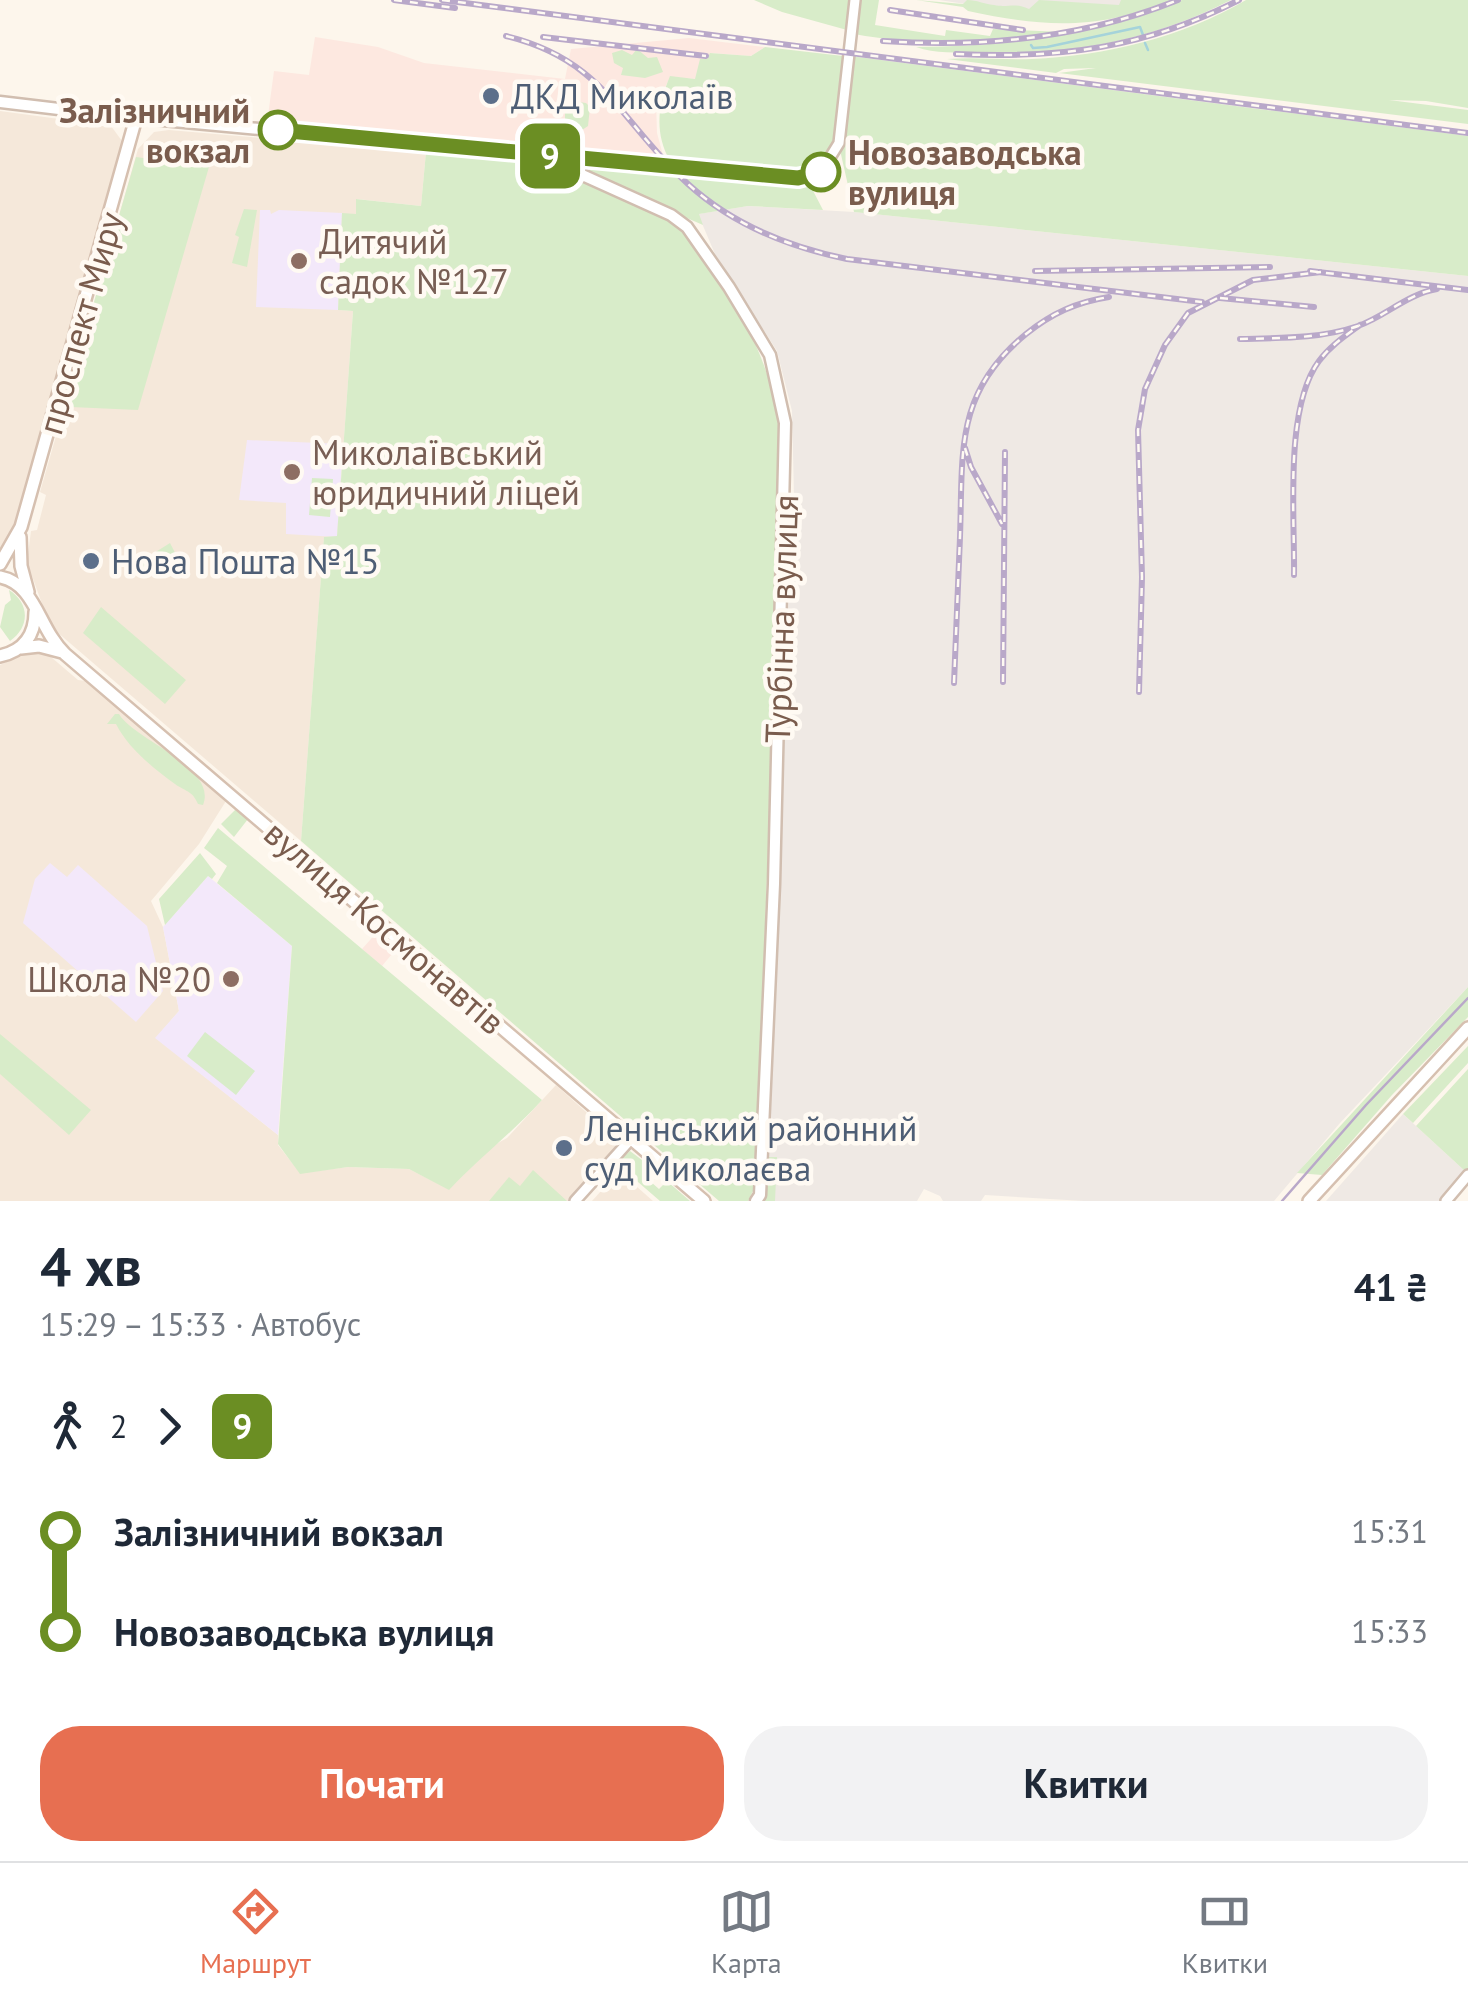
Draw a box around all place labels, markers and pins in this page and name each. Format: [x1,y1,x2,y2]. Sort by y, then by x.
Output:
place label: ДКД Миколаїв [511,73,733,119]
marker: ДКД Миколаїв [480,85,502,107]
place label: Залізничний вокзал [59,87,250,173]
marker: Залізничний вокзал [259,111,297,149]
place label: Новозаводська вулиця [848,129,1082,215]
marker: Новозаводська вулиця [802,153,840,191]
place label: Дитячий садок №127 [319,218,509,304]
marker: Дитячий садок №127 [288,250,310,272]
place label: Миколаївський юридичний ліцей [312,429,580,515]
marker: Миколаївський юридичний ліцей [281,461,303,483]
place label: Нова Пошта №15 [111,538,380,584]
marker: Нова Пошта №15 [80,550,102,572]
place label: Школа №20 [27,956,211,1002]
marker: Школа №20 [220,968,242,990]
place label: Ленінський районний суд Миколаєва [583,1105,917,1191]
marker: Ленінський районний суд Миколаєва [553,1137,575,1159]

